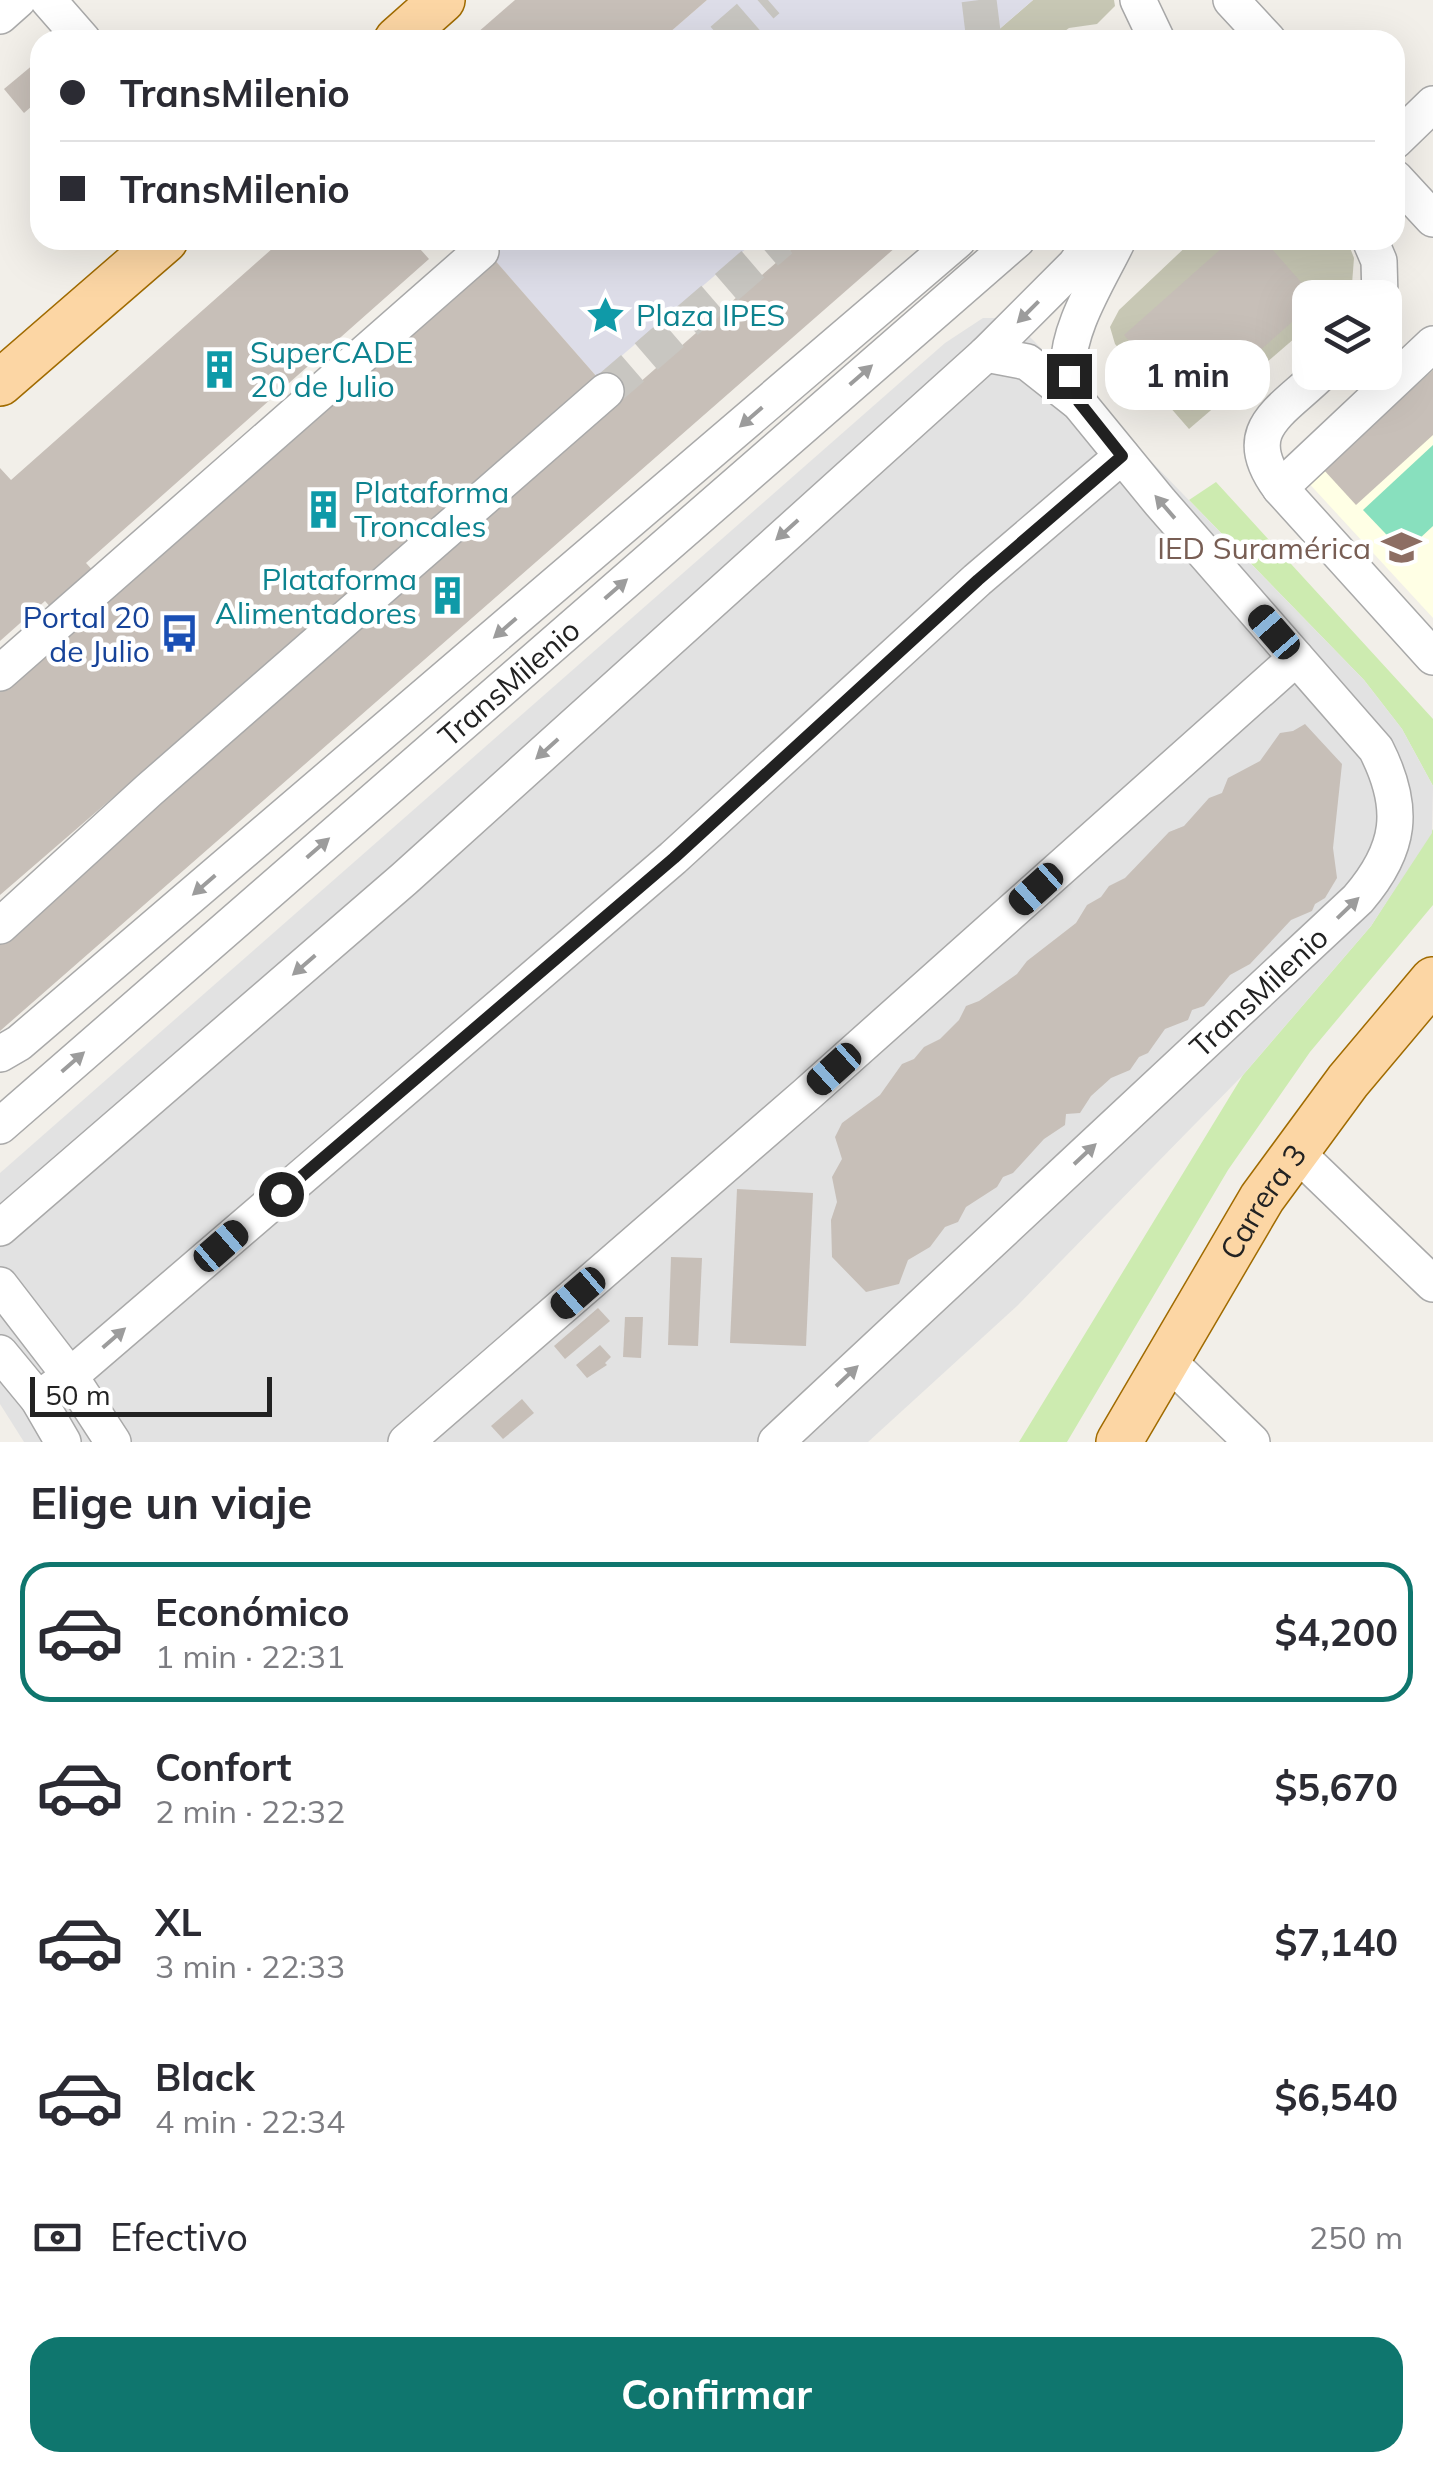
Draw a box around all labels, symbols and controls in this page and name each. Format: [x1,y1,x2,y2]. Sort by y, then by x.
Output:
text: TransMilenio [120,69,350,117]
text: TransMilenio [120,165,350,213]
map controls [1292,280,1402,390]
button: layers [1292,280,1402,390]
place icon: Plaza IPES [585,294,627,336]
place label: Plaza IPES [636,296,785,334]
one-way arrow [1016,300,1040,323]
place label: SuperCADE 20 de Julio [250,333,413,405]
callout: 1 min [1104,341,1269,411]
building icon: SuperCADE 20 de Julio [199,348,241,390]
route end [1047,354,1092,399]
text: 1 min [1145,355,1230,395]
one-way arrow [848,365,873,387]
one-way arrow [739,406,764,428]
place label: Plataforma Troncales [354,473,509,545]
building icon: Plataforma Troncales [303,488,345,530]
one-way arrow [1154,495,1176,520]
one-way arrow [775,519,800,541]
school or university icon: IED Suramérica [1380,527,1422,569]
place label: IED Suramérica [1157,529,1371,567]
place label: Plataforma Alimentadores [215,560,417,632]
building icon: Plataforma Alimentadores [426,575,468,617]
one-way arrow [603,578,628,600]
place label: Portal 20 de Julio [23,598,150,670]
car [1243,600,1305,664]
street label: TransMilenio [430,611,588,755]
bus stop icon: Portal 20 de Julio [159,613,201,655]
one-way arrow [492,617,517,639]
one-way arrow [535,738,560,760]
one-way arrow [306,838,331,860]
car [1004,858,1068,920]
one-way arrow [192,874,217,896]
one-way arrow [1335,897,1359,920]
street label: TransMilenio [1182,918,1336,1065]
one-way arrow [292,954,317,976]
car [802,1038,866,1100]
one-way arrow [61,1052,86,1074]
street label: Carrera 3 [1211,1136,1314,1266]
one-way arrow [1072,1143,1096,1166]
route start [259,1172,304,1217]
car [189,1215,253,1277]
car [546,1262,610,1324]
one-way arrow [101,1328,126,1349]
one-way arrow [834,1365,859,1387]
scale bar [30,1372,272,1416]
text: 50 m [45,1377,111,1412]
text: Elige un viaje [30,1474,312,1530]
icon: car [35,1587,125,1677]
text: Económico [155,1588,350,1636]
text: $4,200 [1275,1608,1398,1656]
text: 1 min · 22:31 [155,1636,345,1676]
icon: car [35,1742,125,1832]
text: Confort [155,1743,292,1791]
text: $5,670 [1275,1763,1398,1811]
text: 2 min · 22:32 [155,1791,345,1831]
icon: car [35,1897,125,1987]
text: XL [155,1898,202,1946]
text: $7,140 [1275,1918,1398,1966]
text: 3 min · 22:33 [155,1946,345,1986]
icon: car [35,2052,125,2142]
text: Black [155,2053,255,2101]
text: $6,540 [1275,2073,1398,2121]
text: 4 min · 22:34 [155,2101,345,2141]
icon: cash [30,2210,85,2265]
text: Efectivo [110,2213,248,2261]
text: 250 m [1309,2217,1403,2257]
button: Confirmar [30,2337,1403,2452]

